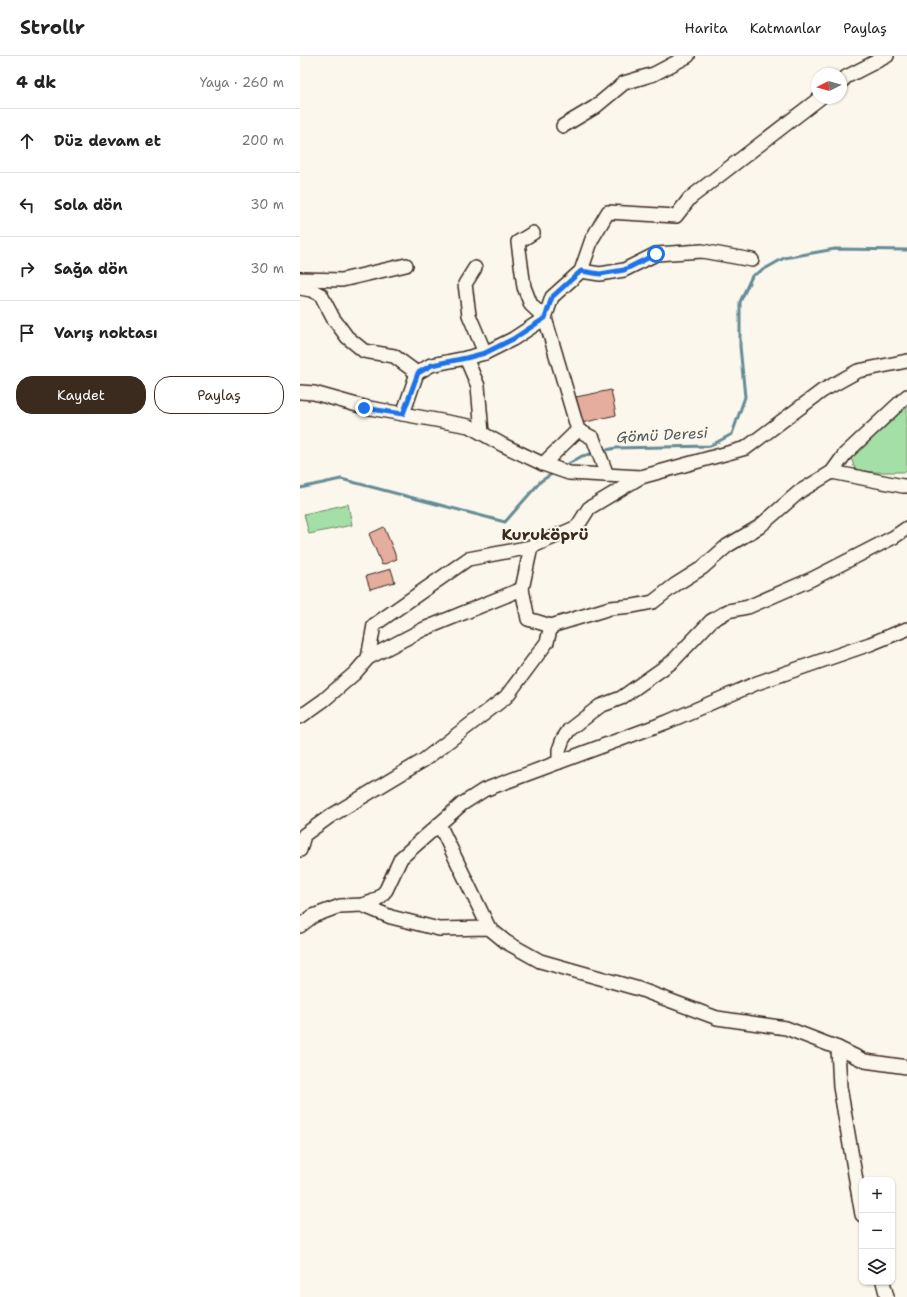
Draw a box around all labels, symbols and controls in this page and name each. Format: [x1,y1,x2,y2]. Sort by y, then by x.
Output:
text: Strollr [20,15,85,40]
text: Harita [685,19,728,37]
text: Katmanlar [750,19,821,37]
text: Paylaş [843,19,887,37]
north arrow [811,68,847,104]
text: 4 dk [16,71,56,93]
text: Yaya · 260 m [200,74,284,91]
icon: ahead [16,130,38,152]
text: Düz devam et [54,131,161,151]
text: 200 m [242,132,284,149]
icon: left [16,194,38,216]
text: Sola dön [54,195,123,215]
text: 30 m [250,196,284,213]
route start [647,245,665,263]
icon: right [16,258,38,280]
text: Sağa dön [54,259,128,279]
text: 30 m [250,260,284,277]
icon: arrive [16,322,38,344]
text: Varış noktası [54,323,158,343]
button: Kaydet [16,376,146,414]
button: Paylaş [154,376,284,414]
route end [355,399,373,417]
water label: Gömü Deresi [616,423,709,447]
district label: Kuruköprü [501,524,589,545]
map controls [859,1177,895,1285]
button: + [859,1177,895,1213]
button: − [859,1213,895,1249]
button: layers [859,1249,895,1285]

